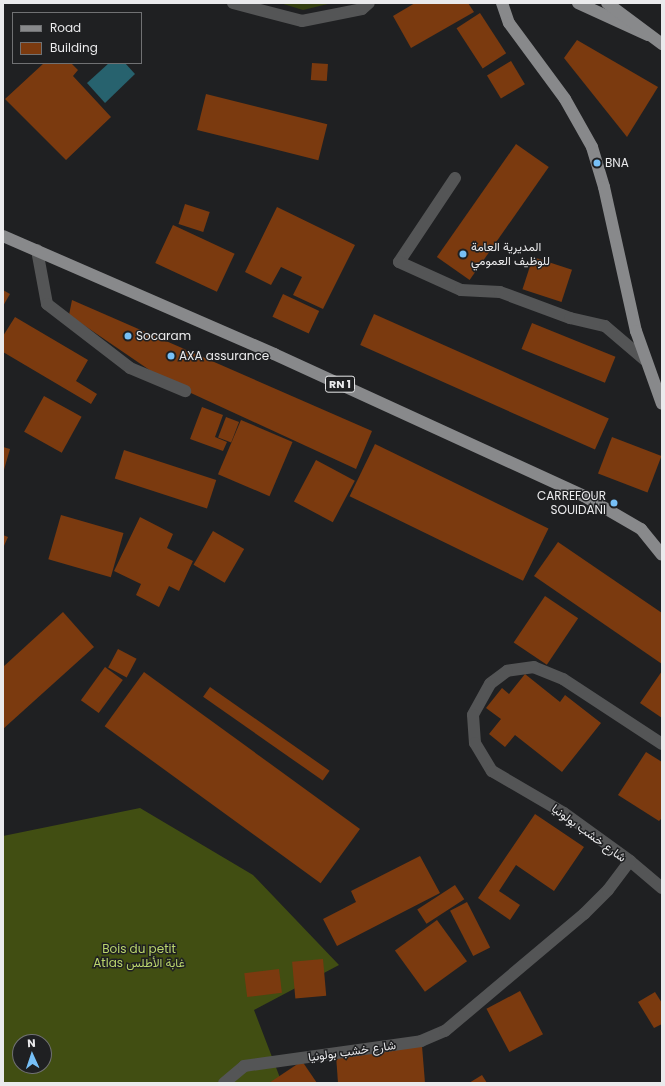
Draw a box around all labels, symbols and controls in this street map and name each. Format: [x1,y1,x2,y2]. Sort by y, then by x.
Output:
legend [12,12,142,64]
text: Road [50,19,81,36]
text: Building [50,39,98,56]
place label: BNA [605,156,629,170]
marker: BNA [592,158,602,168]
place label: المديرية العامة للوظيف العمومي [471,240,550,268]
marker: المديرية العامة للوظيف العمومي [458,249,468,259]
place label: Socaram [136,329,191,343]
marker: Socaram [123,331,133,341]
place label: AXA assurance [179,349,269,363]
marker: AXA assurance [166,351,176,361]
road number: RN 1 [325,375,355,393]
place label: CARREFOUR SOUIDANI [537,489,606,517]
marker: CARREFOUR SOUIDANI [609,498,619,508]
street label: شارع خشب بولونيا [549,801,629,865]
park label: Bois du petit Atlas غابة الأطلس [93,942,185,970]
north arrow [12,1034,52,1074]
text: N [27,1035,36,1051]
street label: شارع خشب بولونيا [307,1038,397,1064]

